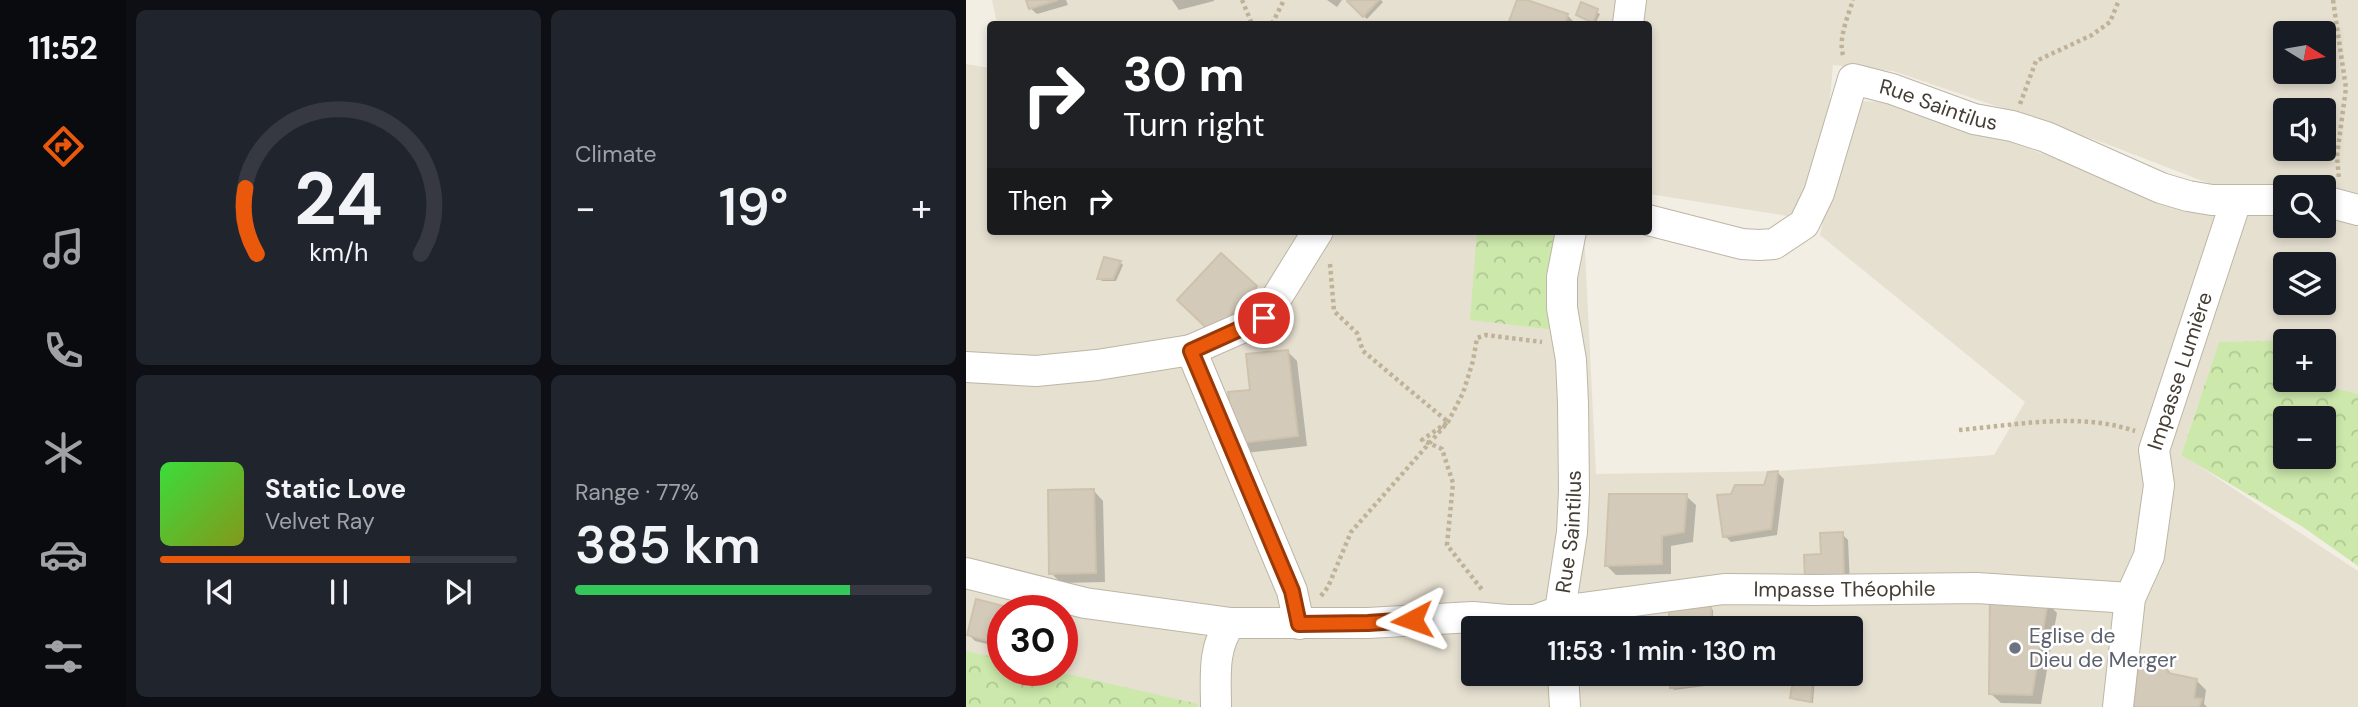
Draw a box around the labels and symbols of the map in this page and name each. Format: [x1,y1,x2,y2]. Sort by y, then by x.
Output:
north arrow [2273,21,2336,84]
street label: Rue Saintilus [1876,72,2000,137]
pin [1234,288,1294,348]
street label: Impasse Lumière [2141,288,2219,454]
street label: Rue Saintilus [1549,470,1588,595]
street label: Impasse Théophile [1753,575,1936,604]
position arrow [1375,583,1449,657]
speed limit sign: 30 [987,595,1078,686]
place label: Eglise de Dieu de Merger [2029,622,2177,674]
marker: Eglise de Dieu de Merger [2007,640,2023,656]

